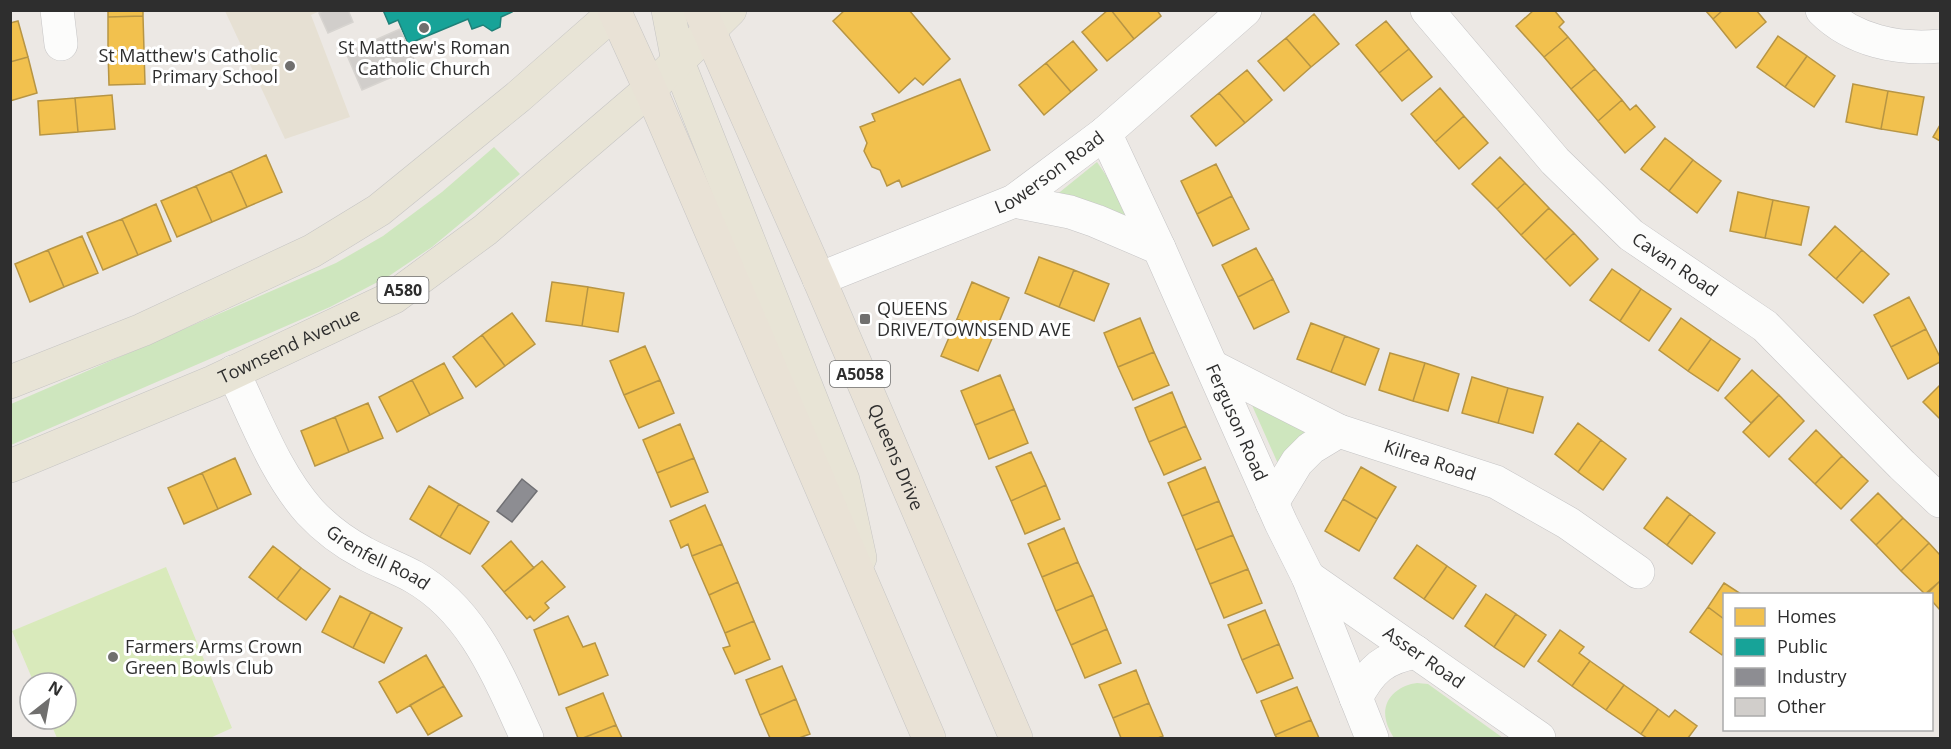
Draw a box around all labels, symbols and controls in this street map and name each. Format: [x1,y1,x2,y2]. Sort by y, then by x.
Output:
marker: St Matthew's Roman Catholic Church [417,21,431,35]
place label: St Matthew's Roman Catholic Church [338,35,510,80]
place label: St Matthew's Catholic Primary School [98,43,278,88]
marker: St Matthew's Catholic Primary School [283,59,297,73]
street label: Lowerson Road [991,125,1109,219]
street label: Cavan Road [1628,226,1723,302]
road number: A580 [378,277,428,303]
place label: QUEENS DRIVE/TOWNSEND AVE [877,296,1071,341]
street label: Townsend Avenue [214,302,364,389]
marker: QUEENS DRIVE/TOWNSEND AVE [858,312,872,326]
street label: Ferguson Road [1201,360,1274,484]
road number: A5058 [830,361,890,387]
street label: Queens Drive [863,400,930,514]
street label: Kilrea Road [1381,433,1479,486]
street label: Grenfell Road [322,519,435,595]
legend [1723,593,1933,731]
text: Homes [1777,604,1836,628]
street label: Asser Road [1379,620,1470,693]
place label: Farmers Arms Crown Green Bowls Club [125,634,302,679]
text: Public [1777,634,1828,658]
marker: Farmers Arms Crown Green Bowls Club [106,650,120,664]
text: Industry [1777,664,1847,688]
north arrow [18,671,78,731]
text: N [44,675,67,701]
text: Other [1777,694,1827,718]

